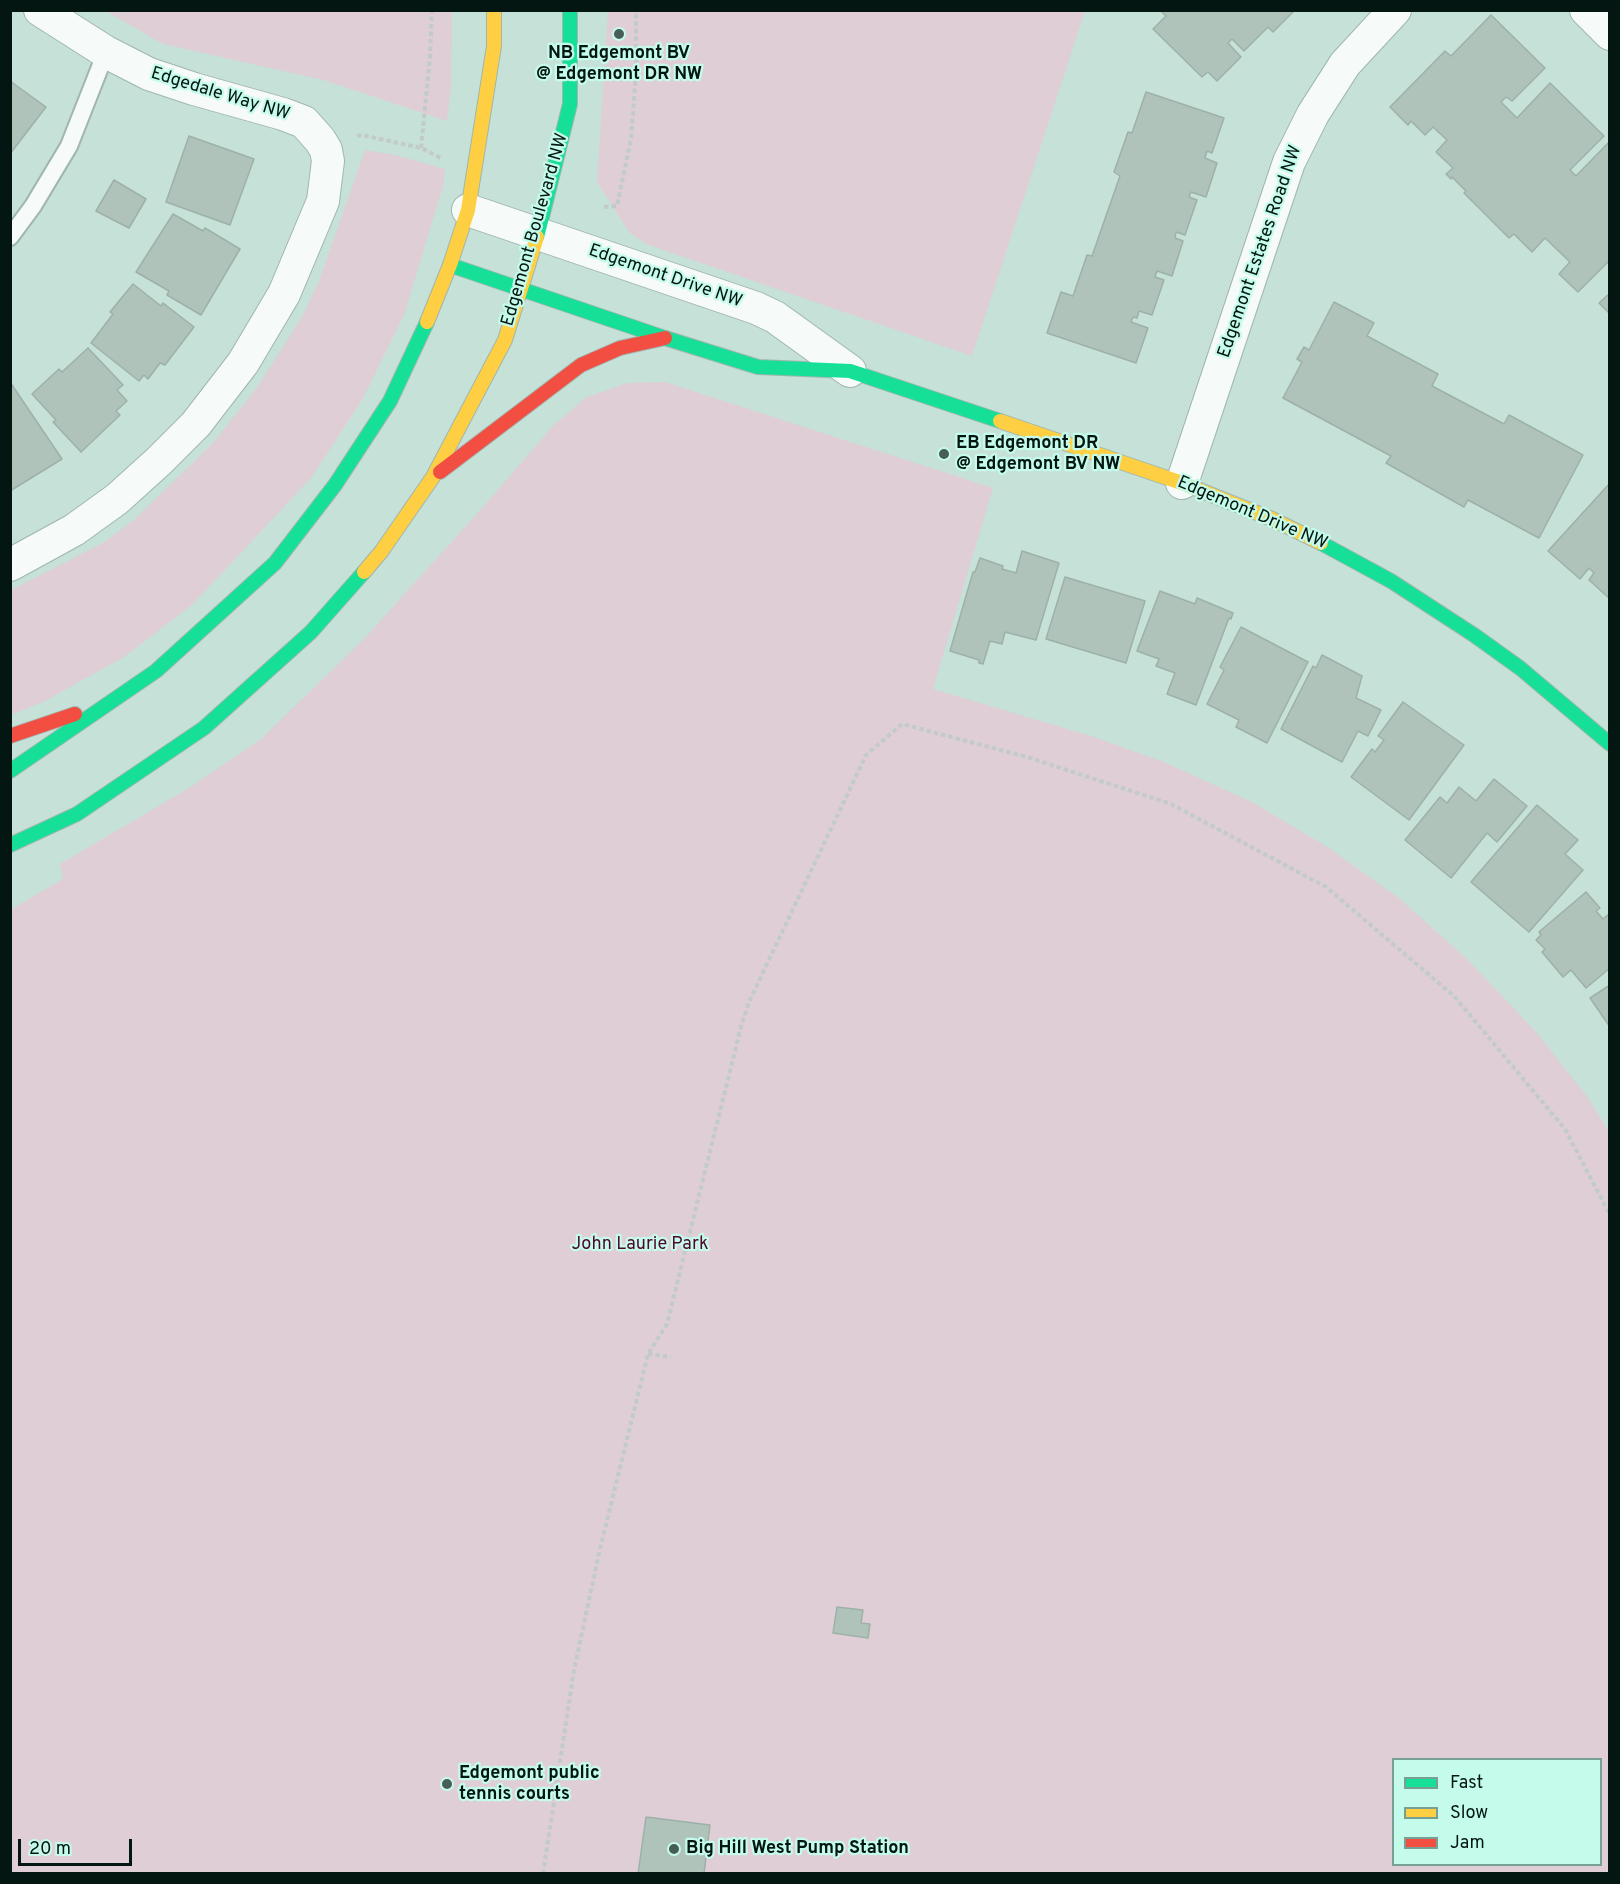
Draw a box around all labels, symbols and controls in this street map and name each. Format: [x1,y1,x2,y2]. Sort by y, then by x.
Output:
marker: NB Edgemont BV @ Edgemont DR NW [612,27,626,41]
place label: NB Edgemont BV @ Edgemont DR NW [536,43,702,86]
street label: Edgedale Way NW [148,64,292,126]
street label: Edgemont Boulevard NW [498,131,574,329]
street label: Edgemont Estates Road NW [1214,143,1308,361]
street label: Edgemont Drive NW [585,241,745,313]
place label: EB Edgemont DR @ Edgemont BV NW [956,433,1120,476]
marker: EB Edgemont DR @ Edgemont BV NW [937,447,951,461]
street label: Edgemont Drive NW [1174,473,1330,555]
park label: John Laurie Park [572,1234,708,1256]
legend [1392,1758,1602,1866]
place label: Edgemont public tennis courts [459,1763,600,1806]
text: Fast [1450,1772,1483,1795]
marker: Edgemont public tennis courts [440,1777,454,1791]
text: Slow [1450,1802,1488,1825]
scale bar [21,1827,135,1865]
text: Jam [1450,1832,1485,1855]
text: 20 m [29,1838,71,1861]
place label: Big Hill West Pump Station [686,1838,909,1860]
marker: Big Hill West Pump Station [667,1842,681,1856]

